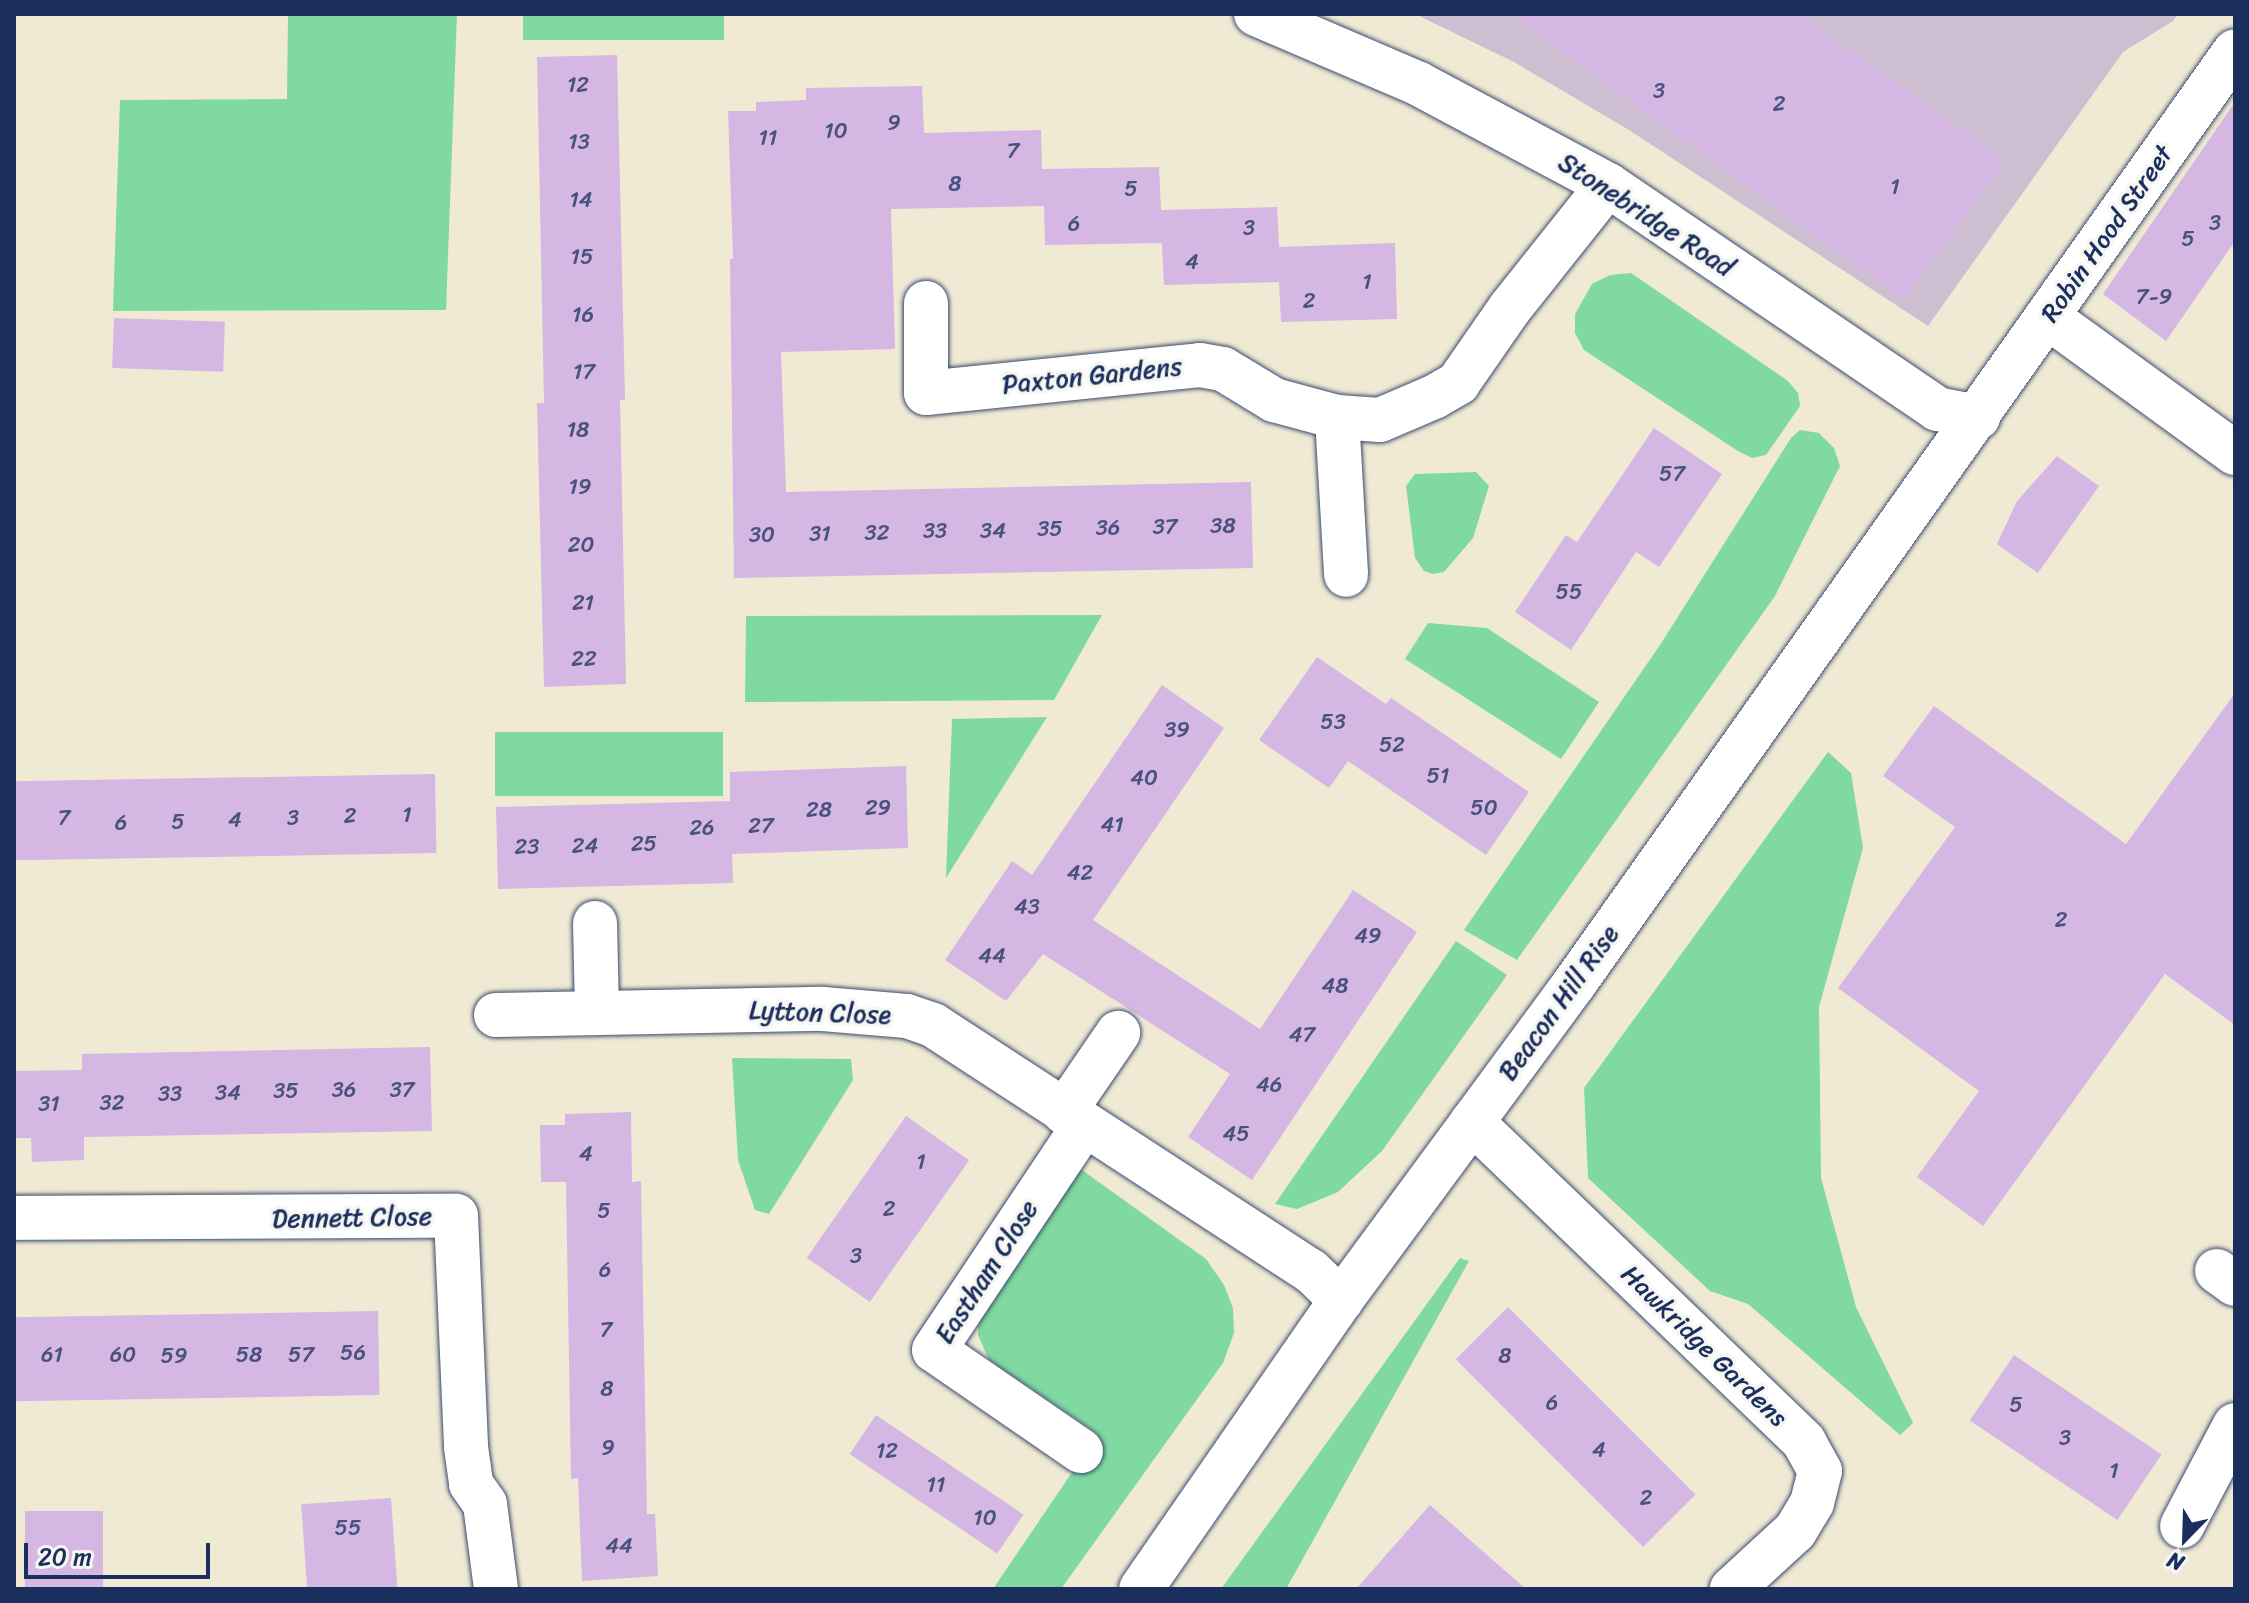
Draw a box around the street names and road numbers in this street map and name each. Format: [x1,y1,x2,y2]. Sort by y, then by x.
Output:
street label: Robin Hood Street [2033,138,2181,330]
street label: Stonebridge Road [1553,147,1739,283]
street label: Paxton Gardens [1001,351,1183,401]
street label: Beacon Hill Rise [1492,919,1626,1087]
street label: Lytton Close [748,995,892,1031]
street label: Eastham Close [929,1194,1045,1350]
street label: Dennett Close [271,1201,433,1235]
street label: Hawkridge Gardens [1614,1258,1794,1434]

